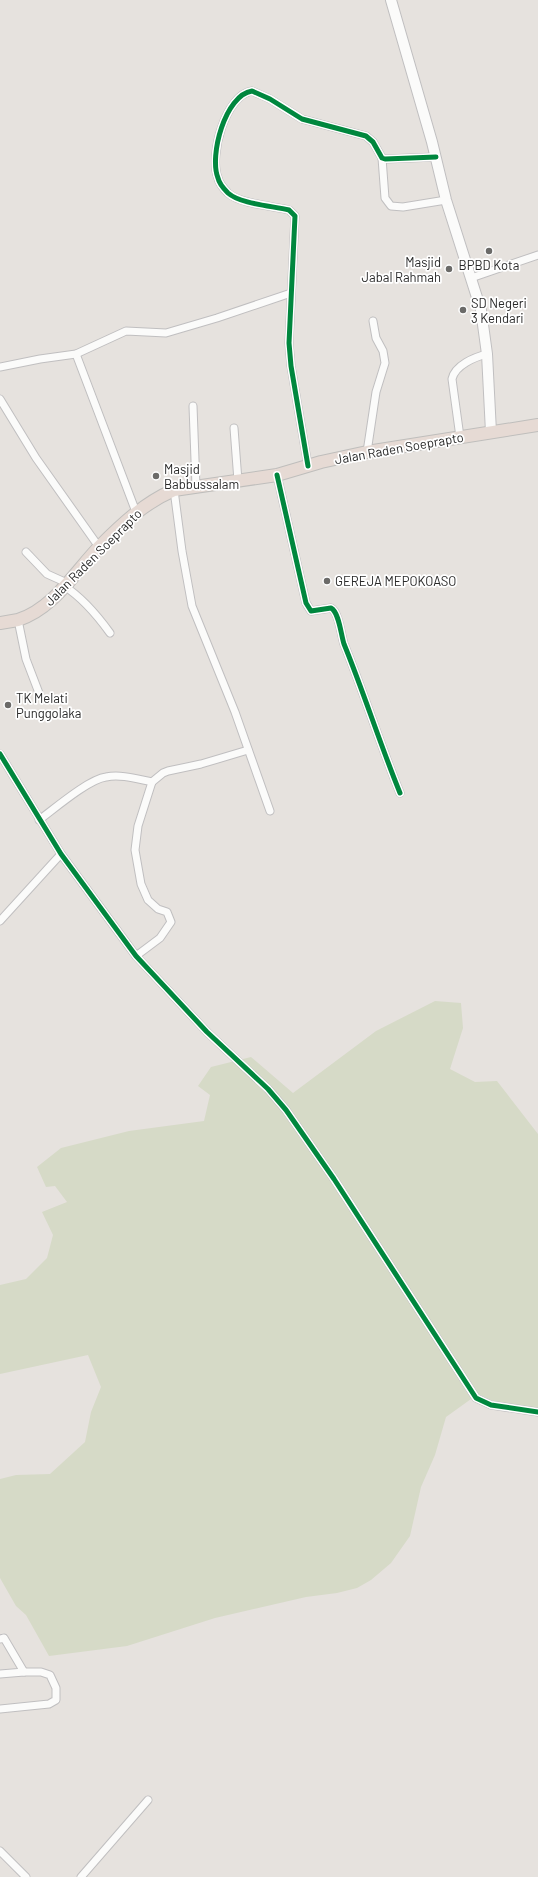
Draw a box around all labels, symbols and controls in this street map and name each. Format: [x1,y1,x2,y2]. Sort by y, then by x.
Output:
marker: BPBD Kota [484,246,494,256]
place label: Masjid Jabal Rahmah [362,254,441,285]
place label: BPBD Kota [459,257,519,273]
marker: Masjid Jabal Rahmah [444,264,454,274]
place label: SD Negeri 3 Kendari [471,295,527,326]
marker: SD Negeri 3 Kendari [458,305,468,315]
street label: Jalan Raden Soeprapto [333,429,465,467]
place label: Masjid Babbussalam [164,461,239,492]
marker: Masjid Babbussalam [151,471,161,481]
street label: Jalan Raden Soeprapto [41,505,145,609]
place label: GEREJA MEPOKOASO [335,573,456,589]
marker: GEREJA MEPOKOASO [322,576,332,586]
place label: TK Melati Punggolaka [16,690,81,721]
marker: TK Melati Punggolaka [3,700,13,710]

